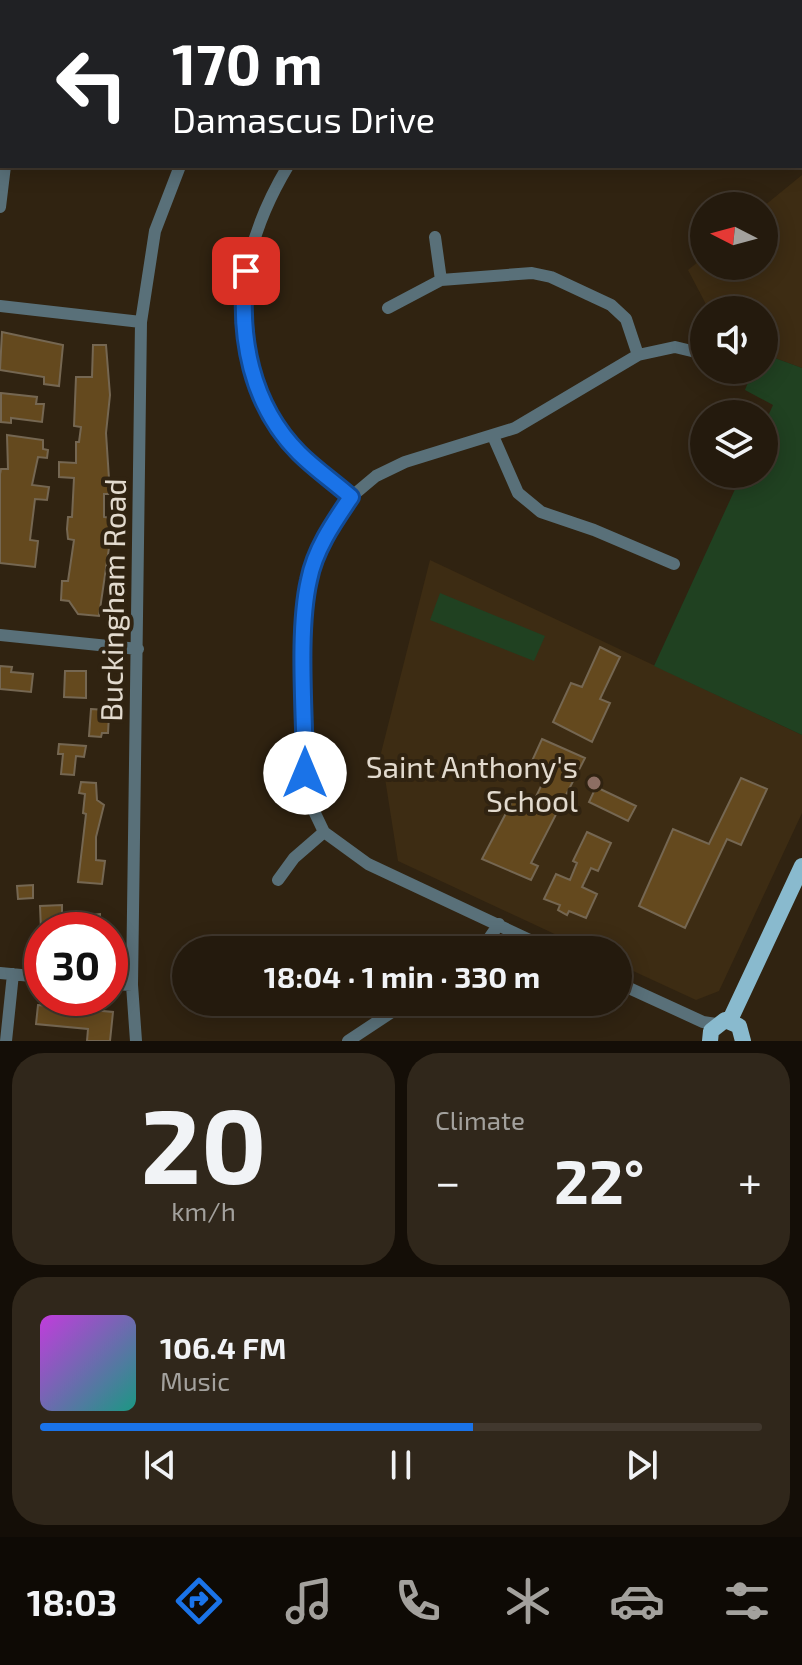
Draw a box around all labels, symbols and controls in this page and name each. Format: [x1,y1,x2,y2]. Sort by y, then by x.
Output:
text: 170 m [172,29,323,96]
icon: left [40,32,144,136]
text: Damascus Drive [172,97,435,140]
north arrow [690,192,778,280]
map controls [690,192,778,488]
pin [212,237,280,305]
icon: arrive [224,249,268,293]
button: sound [690,296,778,384]
button: layers [690,400,778,488]
street label: Buckingham Road [92,478,132,722]
position arrow [263,731,347,815]
place label: Saint Anthony's School [366,748,578,818]
marker: Saint Anthony's School [585,774,603,792]
speed limit sign: 30 [24,912,128,1016]
text: 18:04 · 1 min · 330 m [264,958,540,994]
text: 20 [140,1080,267,1205]
text: Climate [435,1104,525,1135]
text: 22° [554,1144,644,1216]
text: − [435,1154,461,1207]
text: + [738,1154,762,1207]
text: km/h [171,1195,236,1226]
text: 106.4 FM [160,1329,287,1365]
text: Music [160,1365,230,1396]
icon: previous [138,1443,182,1487]
icon: pause [379,1443,423,1487]
icon: next [620,1443,664,1487]
icon: directions [171,1573,227,1629]
icon: music [281,1573,337,1629]
icon: phone [390,1573,446,1629]
icon: climate [500,1573,556,1629]
icon: car [609,1573,665,1629]
icon: filters [719,1573,775,1629]
text: 18:03 [27,1580,117,1623]

